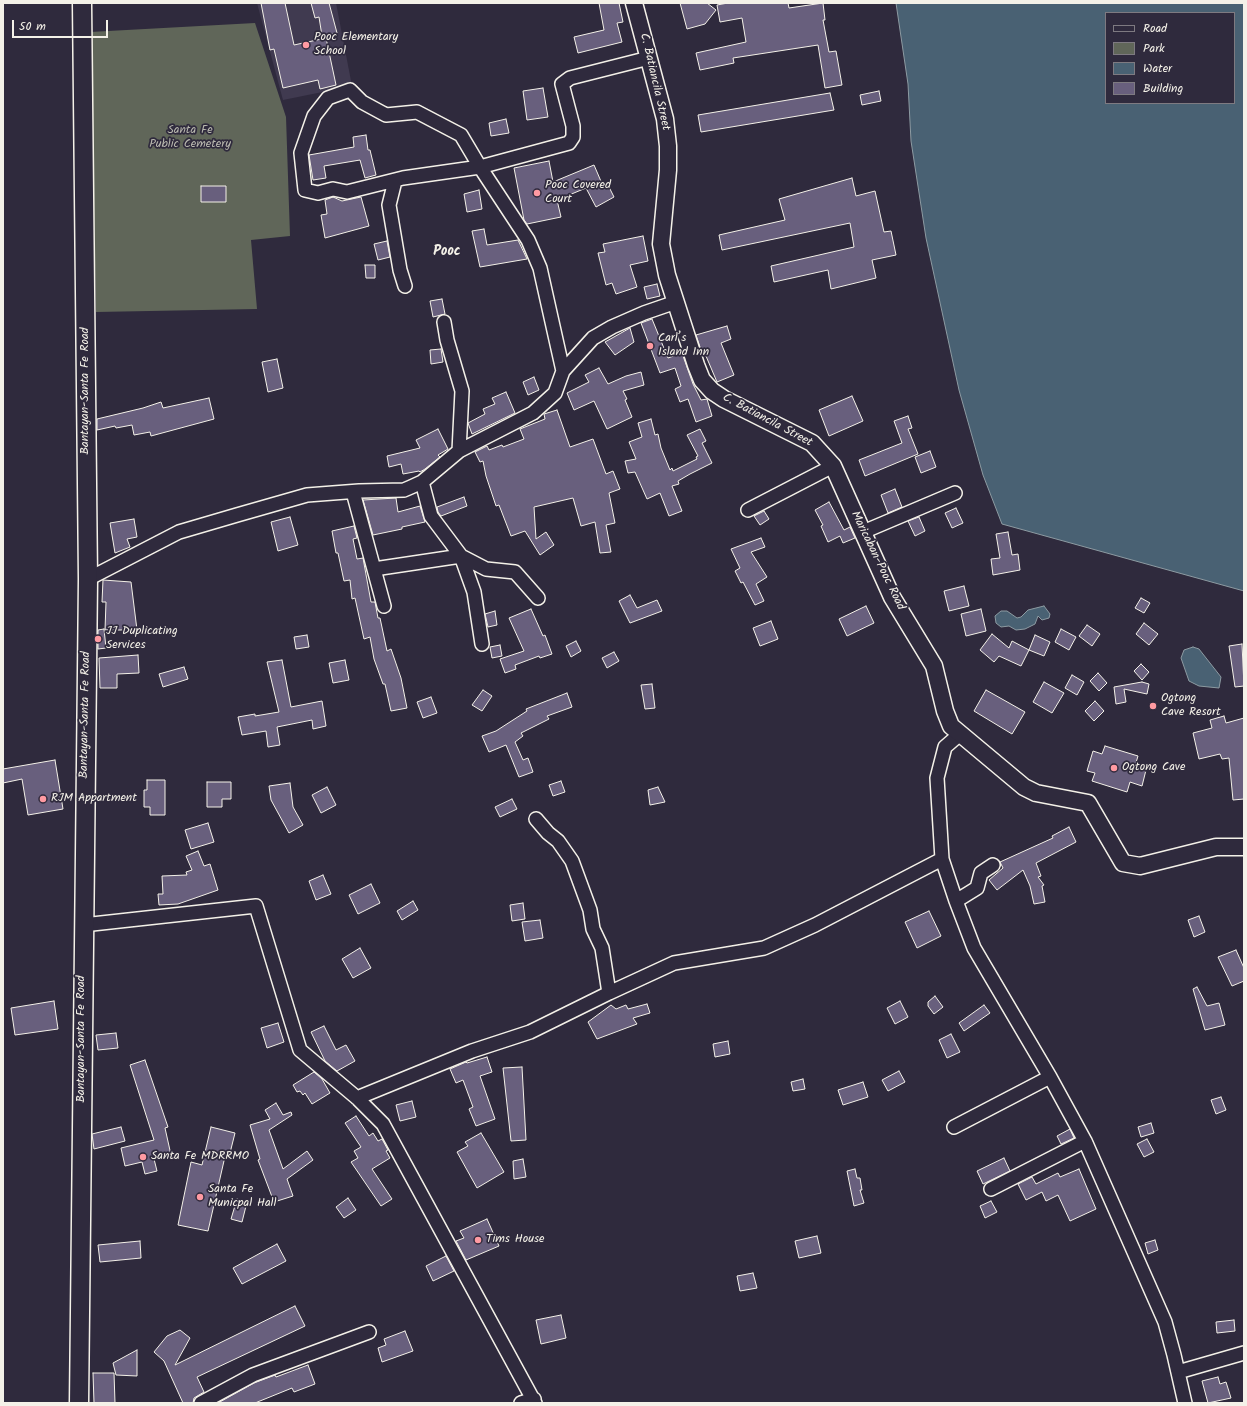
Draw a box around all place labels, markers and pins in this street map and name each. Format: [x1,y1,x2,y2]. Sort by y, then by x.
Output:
place label: Pooc Elementary School [314,31,398,59]
marker: Pooc Elementary School [301,40,311,50]
place label: Pooc Covered Court [545,179,611,207]
marker: Pooc Covered Court [532,188,542,198]
place label: Carl’s Island Inn [658,332,709,360]
marker: Carl’s Island Inn [645,341,655,351]
place label: JJ Duplicating Services [106,625,178,653]
marker: JJ Duplicating Services [93,634,103,644]
place label: Ogtong Cave Resort [1161,692,1221,720]
marker: Ogtong Cave Resort [1148,701,1158,711]
place label: Ogtong Cave [1122,761,1185,775]
marker: Ogtong Cave [1109,763,1119,773]
place label: RJM Appartment [51,792,137,806]
marker: RJM Appartment [38,794,48,804]
place label: Santa Fe MDRRMO [151,1150,249,1164]
marker: Santa Fe MDRRMO [138,1152,148,1162]
place label: Santa Fe Municpal Hall [208,1183,276,1211]
marker: Santa Fe Municpal Hall [195,1192,205,1202]
place label: Tims House [486,1233,545,1247]
marker: Tims House [473,1235,483,1245]

